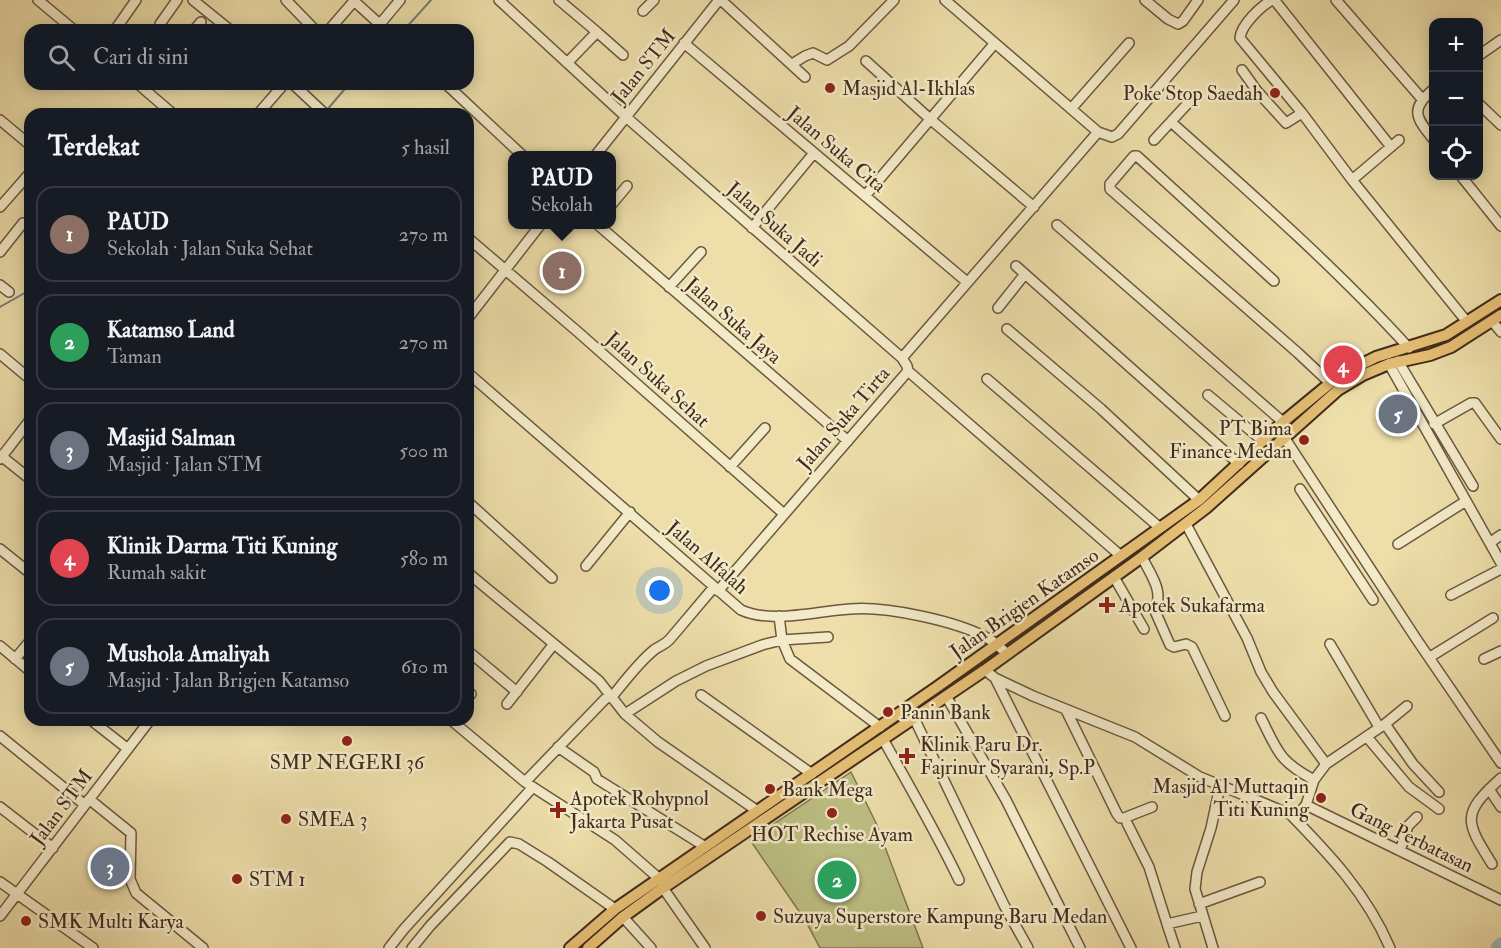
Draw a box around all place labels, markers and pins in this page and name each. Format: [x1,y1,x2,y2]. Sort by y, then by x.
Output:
place label: Masjid Al-Ikhlas [842,76,975,101]
marker: Masjid Al-Ikhlas [823,81,837,95]
place label: Poke Stop Saedah [1123,81,1264,107]
marker: Poke Stop Saedah [1268,86,1282,100]
pin: 1 [542,248,582,294]
pin: 4 [1324,342,1362,388]
pin: 5 [1378,392,1418,436]
place label: PT Bima Finance Medan [1169,416,1293,464]
marker: PT Bima Finance Medan [1297,433,1311,447]
place label: Apotek Sukafarma [1118,593,1266,619]
marker: Apotek Sukafarma [1100,598,1114,612]
place label: Panin Bank [900,700,991,725]
marker: Panin Bank [881,705,895,719]
place label: Klinik Paru Dr. Fajrinur Syarani, Sp.P [920,732,1095,781]
marker: SMP NEGERI 36 [340,734,354,748]
marker: Klinik Paru Dr. Fajrinur Syarani, Sp.P [898,747,916,765]
place label: SMP NEGERI 36 [270,750,425,775]
place label: Masjid Al Muttaqin Titi Kuning [1152,774,1310,822]
place label: Bank Mega [782,777,874,802]
marker: Bank Mega [763,782,777,796]
place label: Apotek Rohypnol Jakarta Pusat [569,786,709,834]
marker: Masjid Al Muttaqin Titi Kuning [1314,791,1328,805]
marker: Apotek Rohypnol Jakarta Pusat [551,803,565,817]
marker: HOT Rechise Ayam [825,806,839,820]
place label: SMEA 3 [298,807,367,832]
marker: SMEA 3 [279,812,293,826]
place label: HOT Rechise Ayam [751,822,914,847]
pin: 3 [90,844,130,890]
pin: 2 [818,858,856,902]
place label: STM 1 [249,867,306,892]
marker: STM 1 [230,872,244,886]
place label: Suzuya Superstore Kampung Baru Medan [773,904,1107,930]
place label: SMK Multi Karya [38,909,184,934]
marker: Suzuya Superstore Kampung Baru Medan [754,909,768,923]
marker: SMK Multi Karya [19,914,33,928]

